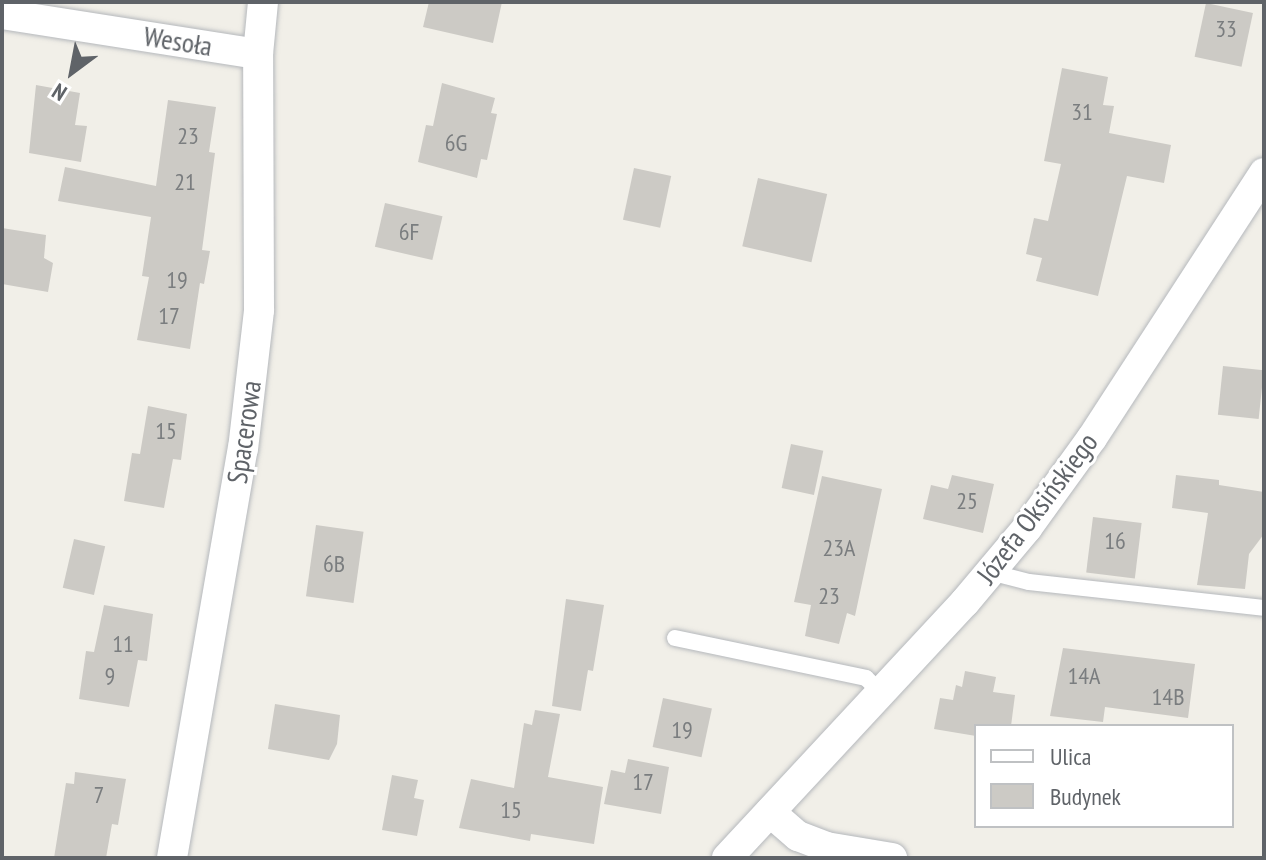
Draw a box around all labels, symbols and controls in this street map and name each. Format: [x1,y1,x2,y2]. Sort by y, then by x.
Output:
house number: 33 [1215,15,1237,43]
street label: Wesoła [141,19,215,63]
north arrow [32,32,112,112]
text: N [47,77,72,107]
house number: 31 [1071,98,1093,126]
house number: 23 [177,122,199,150]
house number: 6G [445,129,467,157]
house number: 21 [174,168,196,196]
house number: 6F [399,218,419,246]
house number: 19 [166,266,188,294]
house number: 17 [158,302,180,330]
street label: Spacerowa [220,378,268,486]
house number: 15 [155,417,177,445]
street label: Józefa Oksińskiego [969,426,1105,590]
house number: 25 [956,487,978,515]
house number: 16 [1104,527,1126,555]
house number: 23A [823,534,855,562]
house number: 6B [323,550,345,578]
house number: 23 [818,582,840,610]
house number: 11 [112,630,134,658]
house number: 9 [105,662,115,690]
house number: 14A [1068,662,1100,690]
house number: 14B [1152,683,1184,711]
house number: 19 [671,716,693,744]
legend [974,724,1234,828]
text: Ulica [1050,741,1091,772]
house number: 17 [632,768,654,796]
house number: 7 [94,781,104,809]
text: Budynek [1050,781,1121,812]
house number: 15 [500,796,522,824]

